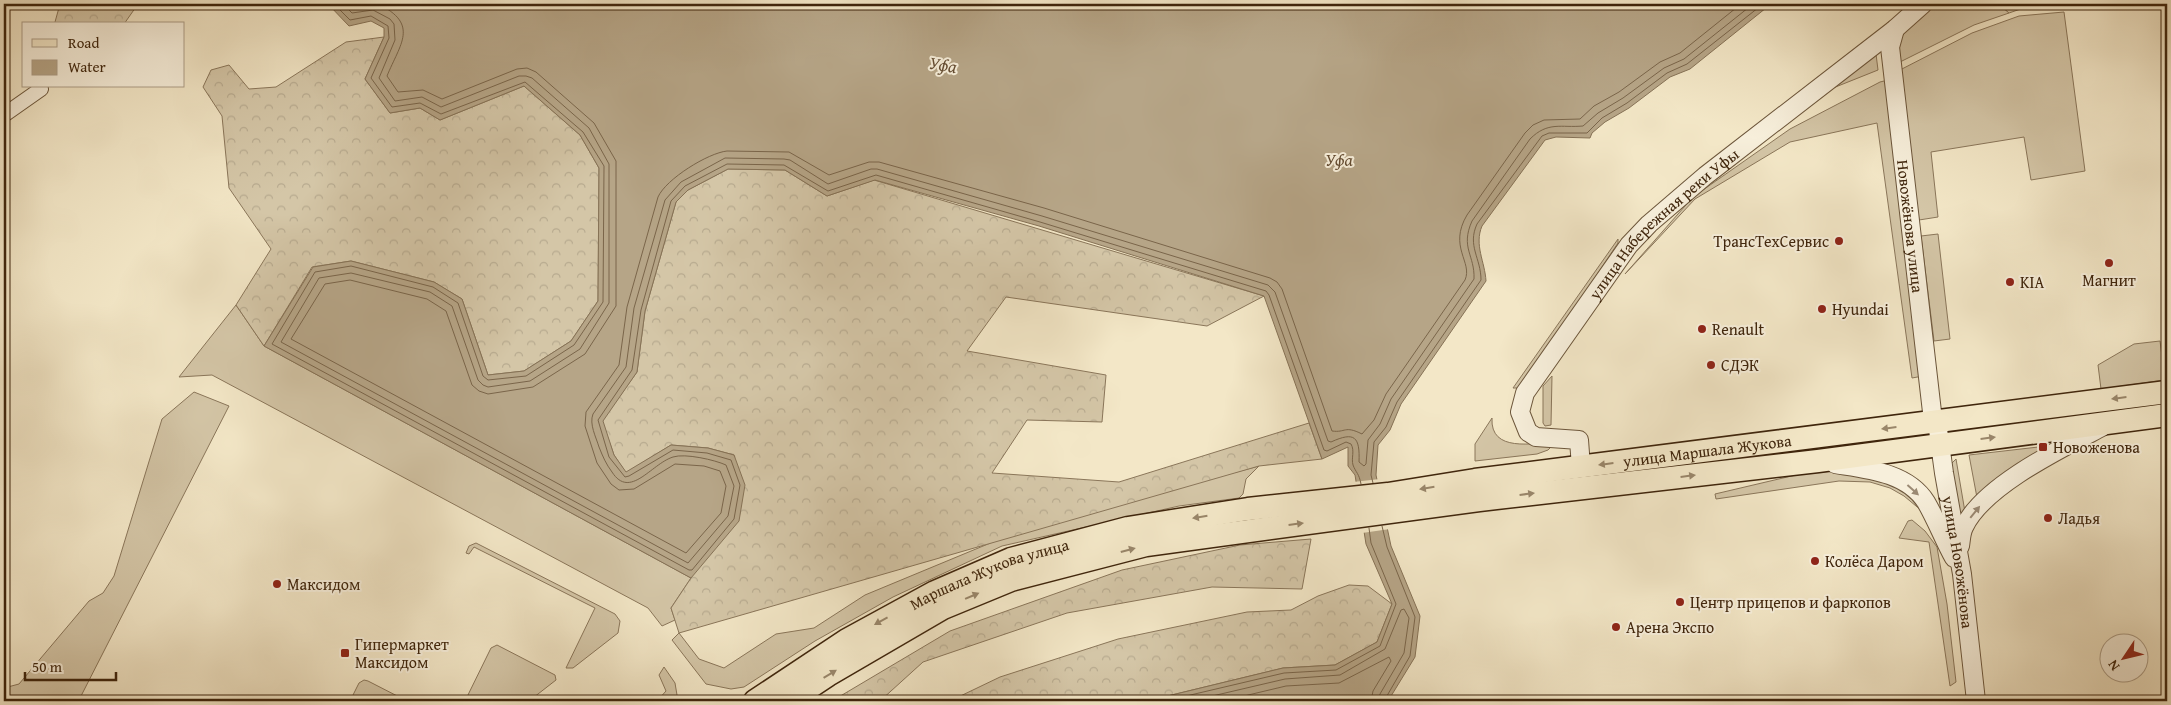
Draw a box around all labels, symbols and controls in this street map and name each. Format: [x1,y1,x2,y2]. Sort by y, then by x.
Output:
legend [22,22,185,88]
text: Road [68,32,99,53]
water label: Уфа [927,49,960,80]
text: Water [68,56,106,77]
street label: улица Набережная реки Уфы [1582,142,1744,305]
water label: Уфа [1325,146,1354,173]
street label: Новожёнова улица [1891,158,1930,294]
place label: ТрансТехСервис [1714,229,1829,253]
marker: ТрансТехСервис [1833,235,1845,247]
marker: Магнит [2103,257,2115,269]
place label: Магнит [2082,268,2136,292]
place label: KIA [2020,270,2044,294]
marker: KIA [2004,276,2016,288]
place label: Hyundai [1832,297,1889,321]
marker: Hyundai [1816,303,1828,315]
place label: Renault [1712,317,1764,341]
marker: Renault [1696,323,1708,335]
place label: СДЭК [1721,353,1759,377]
marker: СДЭК [1705,359,1717,371]
one-way arrow [2111,394,2127,402]
one-way arrow [1881,424,1897,432]
street label: улица Маршала Жукова [1621,428,1793,473]
one-way arrow [1981,434,1997,442]
place label: Новоженова [2053,435,2140,459]
marker: Новоженова [2037,441,2049,453]
one-way arrow [1598,460,1614,468]
one-way arrow [1681,472,1697,480]
one-way arrow [1419,484,1435,492]
one-way arrow [1907,484,1919,496]
one-way arrow [1519,490,1535,498]
street label: улица Новожёнова [1936,493,1980,630]
one-way arrow [1969,505,1980,518]
place label: Ладья [2058,506,2100,530]
marker: Ладья [2042,512,2054,524]
one-way arrow [1191,513,1207,521]
one-way arrow [1288,520,1304,528]
street label: Маршала Жукова улица [905,532,1072,616]
one-way arrow [1120,546,1135,554]
place label: Колёса Даром [1825,549,1924,573]
marker: Колёса Даром [1809,555,1821,567]
place label: Максидом [287,572,360,596]
marker: Максидом [271,578,283,590]
place label: Центр прицепов и фаркопов [1690,590,1891,614]
one-way arrow [965,592,980,600]
marker: Центр прицепов и фаркопов [1674,596,1686,608]
place label: Арена Экспо [1626,615,1714,639]
one-way arrow [874,617,889,625]
marker: Арена Экспо [1610,621,1622,633]
place label: Гипермаркет Максидом [355,632,449,674]
north arrow [2098,632,2148,682]
marker: Гипермаркет Максидом [339,647,351,659]
scale bar [25,650,116,682]
text: N [2102,655,2124,675]
text: 50 m [32,656,63,677]
one-way arrow [823,670,837,679]

